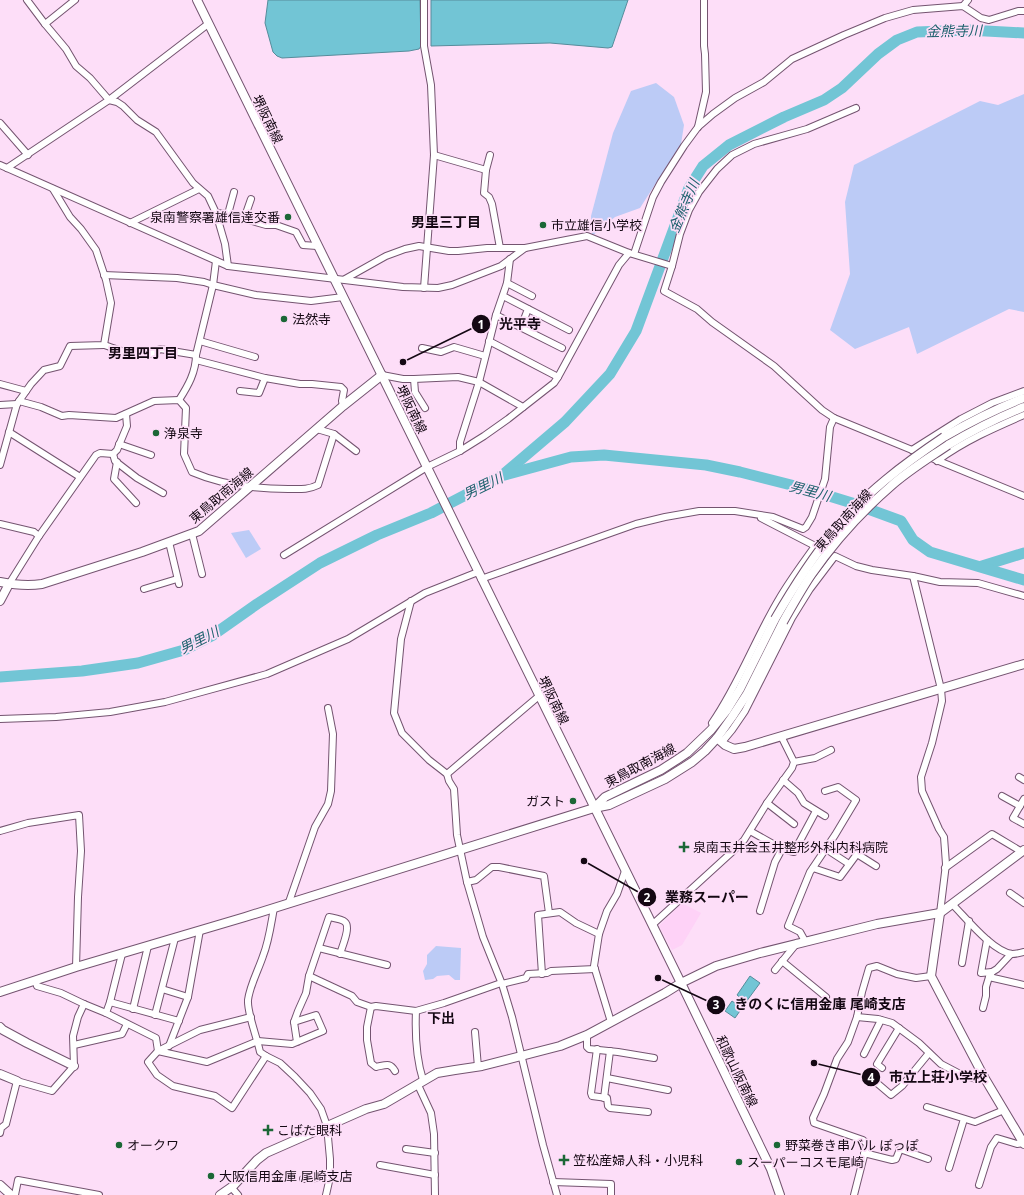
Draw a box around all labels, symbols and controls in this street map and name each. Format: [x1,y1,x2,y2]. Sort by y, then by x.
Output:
water label: 金熊寺川 [926,20,984,40]
street label: 堺阪南線 [249,92,287,146]
water label: 金熊寺川 [664,174,704,235]
place label: 泉南警察署雄信達交番 [150,208,280,226]
marker: 泉南警察署雄信達交番 [283,212,293,222]
district label: 男里三丁目 [411,212,481,231]
place label: 市立雄信小学校 [551,216,642,234]
marker: 市立雄信小学校 [538,220,548,230]
place label: 法然寺 [292,310,331,328]
callout: 光平寺 [471,311,549,337]
marker: 法然寺 [279,314,289,324]
text: 光平寺 [499,314,541,333]
text: 1 [478,316,484,333]
district label: 男里四丁目 [108,343,178,362]
street label: 堺阪南線 [393,382,431,436]
place label: 浄泉寺 [164,424,203,442]
marker: 浄泉寺 [151,428,161,438]
street label: 東鳥取南海線 [185,463,257,527]
water label: 男里川 [460,467,508,503]
water label: 男里川 [787,476,835,506]
street label: 東鳥取南海線 [810,485,876,555]
water label: 男里川 [176,621,224,658]
street label: 堺阪南線 [535,673,573,727]
street label: 東鳥取南海線 [601,739,679,791]
place label: ガスト [526,792,565,810]
marker: ガスト [568,796,578,806]
place label: 泉南玉井会玉井整形外科内科病院 [693,838,888,856]
marker: 泉南玉井会玉井整形外科内科病院 [678,841,690,853]
callout: 業務スーパー [637,884,757,910]
text: 業務スーパー [665,887,749,906]
text: 2 [644,889,651,906]
callout: きのくに信用金庫 尾崎支店 [706,992,914,1018]
text: きのくに信用金庫 尾崎支店 [734,994,906,1013]
text: 3 [713,996,720,1013]
district label: 下出 [427,1008,455,1027]
street label: 和歌山阪南線 [712,1032,762,1110]
callout: 市立上荘小学校 [861,1064,995,1090]
text: 市立上荘小学校 [889,1067,987,1086]
text: 4 [868,1069,875,1086]
place label: こばた眼科 [277,1121,342,1139]
marker: こばた眼科 [262,1124,274,1136]
place label: オークワ [127,1136,179,1154]
place label: 野菜巻き串バル ぽっぽ [785,1136,918,1154]
marker: オークワ [114,1140,124,1150]
marker: 野菜巻き串バル ぽっぽ [772,1140,782,1150]
place label: 笠松産婦人科・小児科 [573,1151,703,1169]
place label: スーパーコスモ尾崎 [747,1153,864,1171]
marker: 笠松産婦人科・小児科 [558,1154,570,1166]
marker: スーパーコスモ尾崎 [734,1157,744,1167]
place label: 大阪信用金庫 尾崎支店 [219,1167,352,1185]
marker: 大阪信用金庫 尾崎支店 [206,1171,216,1181]

